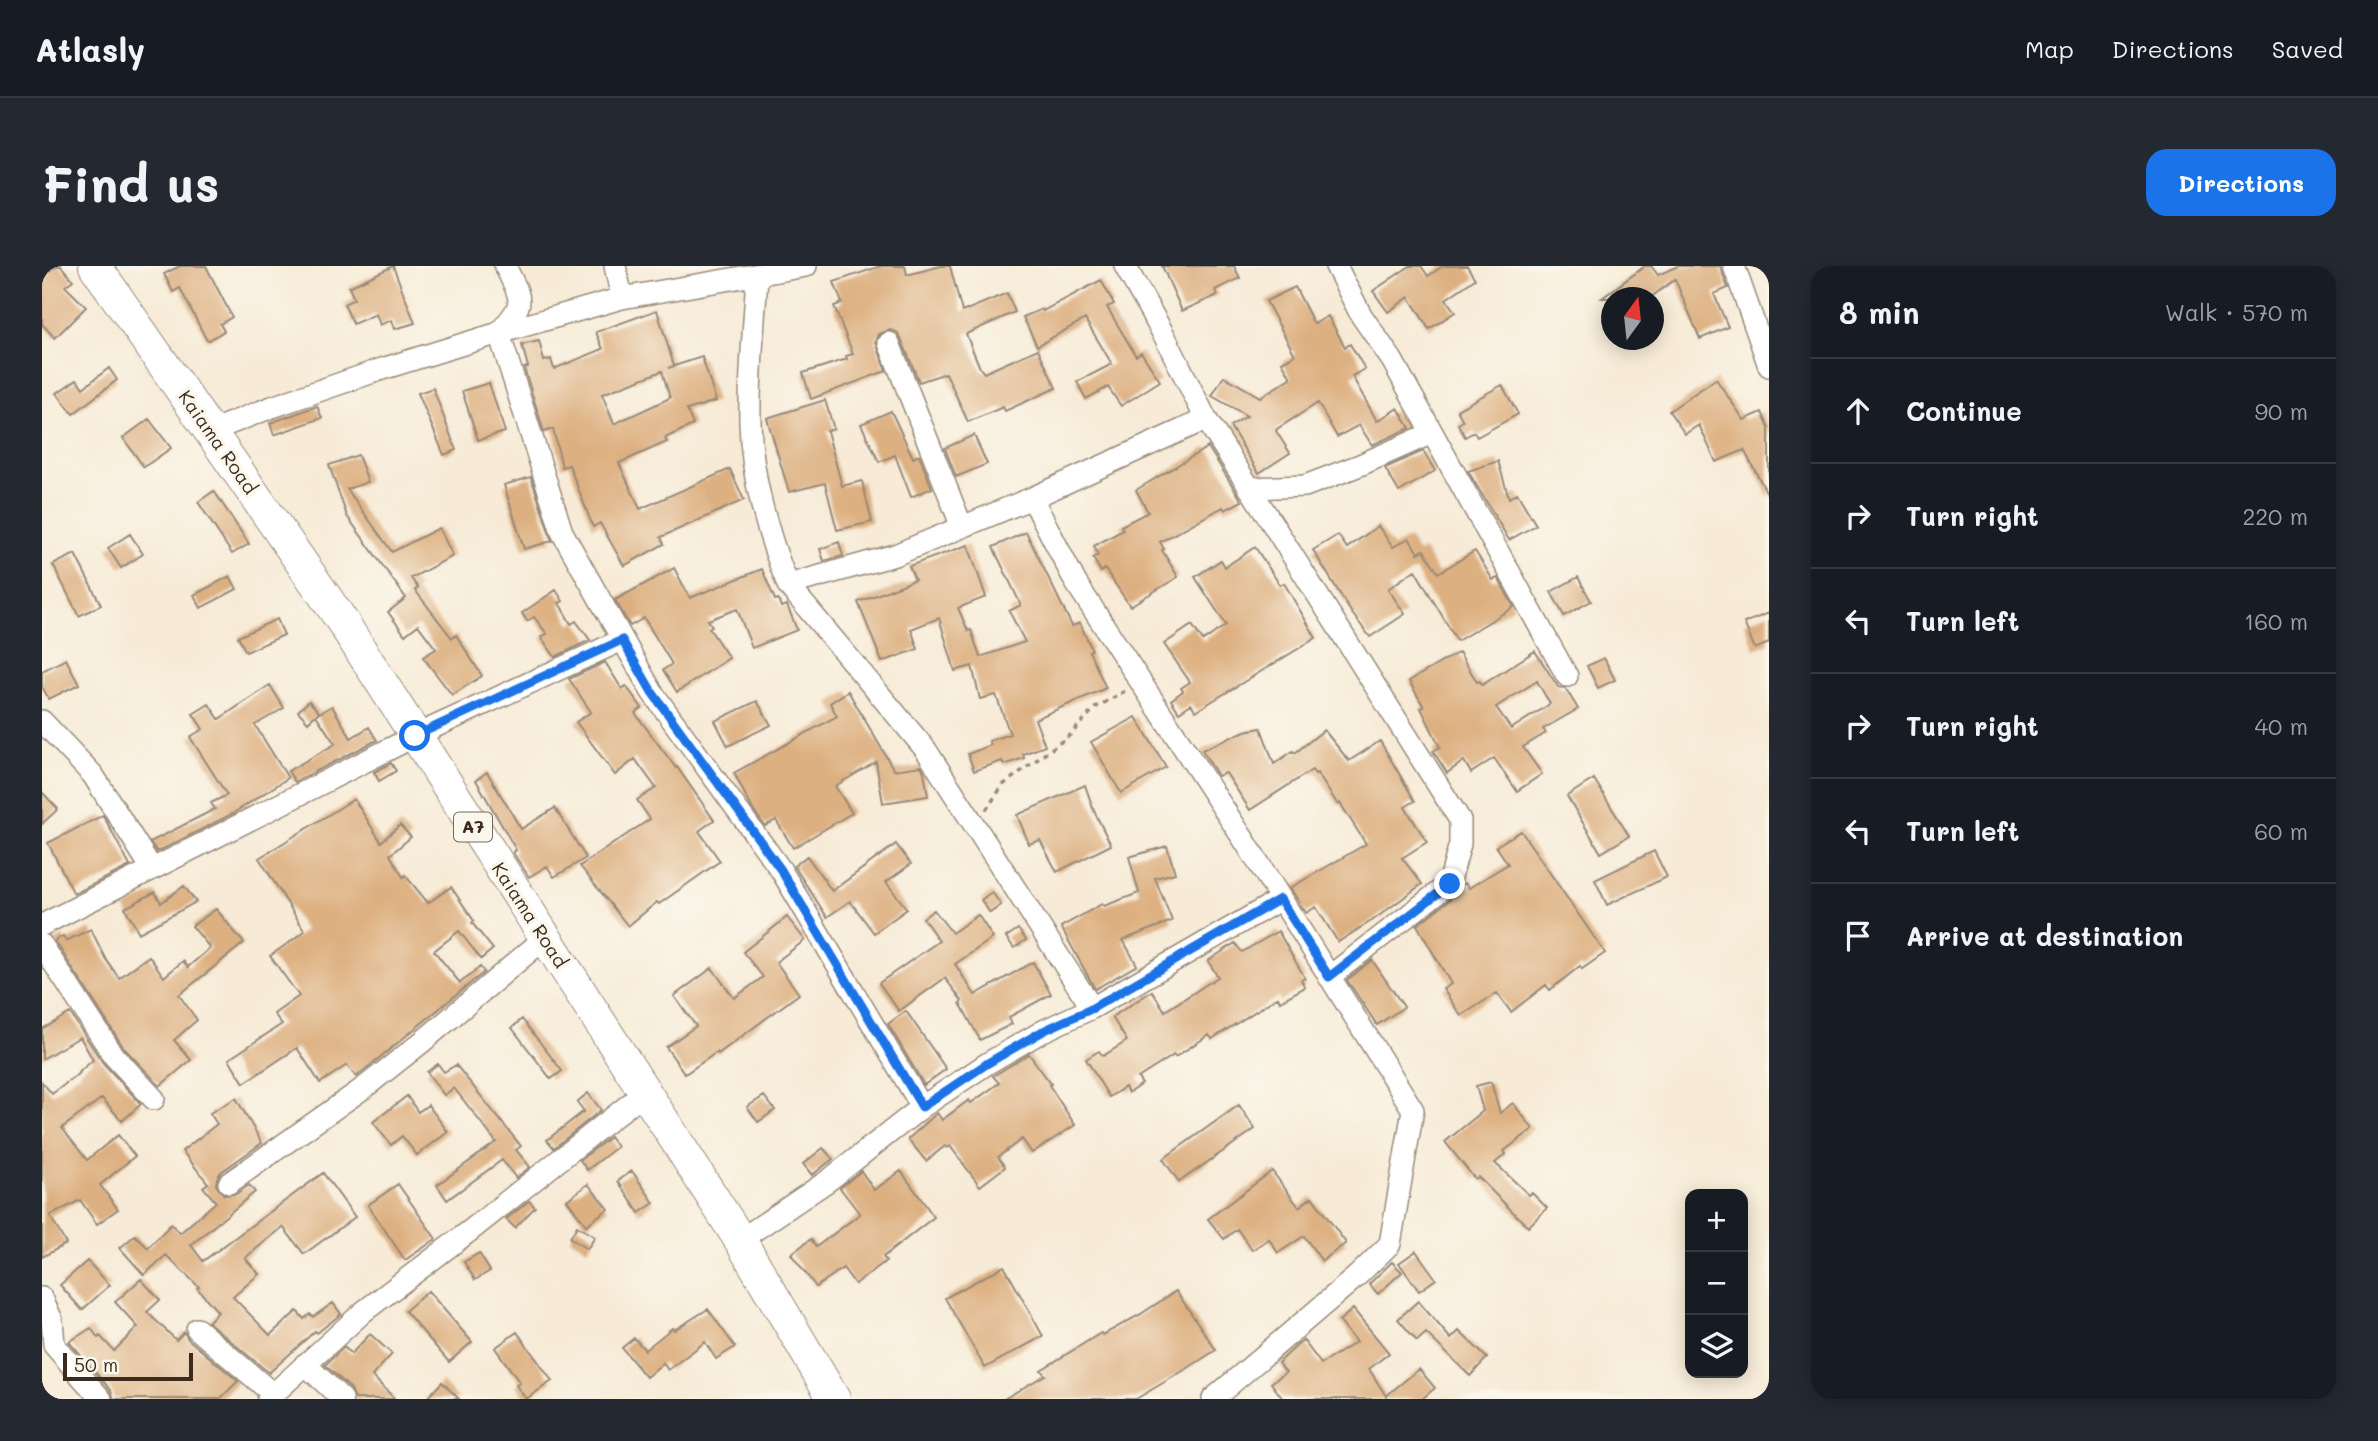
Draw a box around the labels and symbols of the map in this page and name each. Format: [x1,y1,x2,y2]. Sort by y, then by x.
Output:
north arrow [1601,287,1664,350]
street label: Kaiama Road [173,385,263,499]
route start [399,720,430,751]
road number: A7 [454,812,492,842]
street label: Kaiama Road [487,857,574,972]
route end [1434,868,1465,899]
scale bar [63,1350,192,1382]

